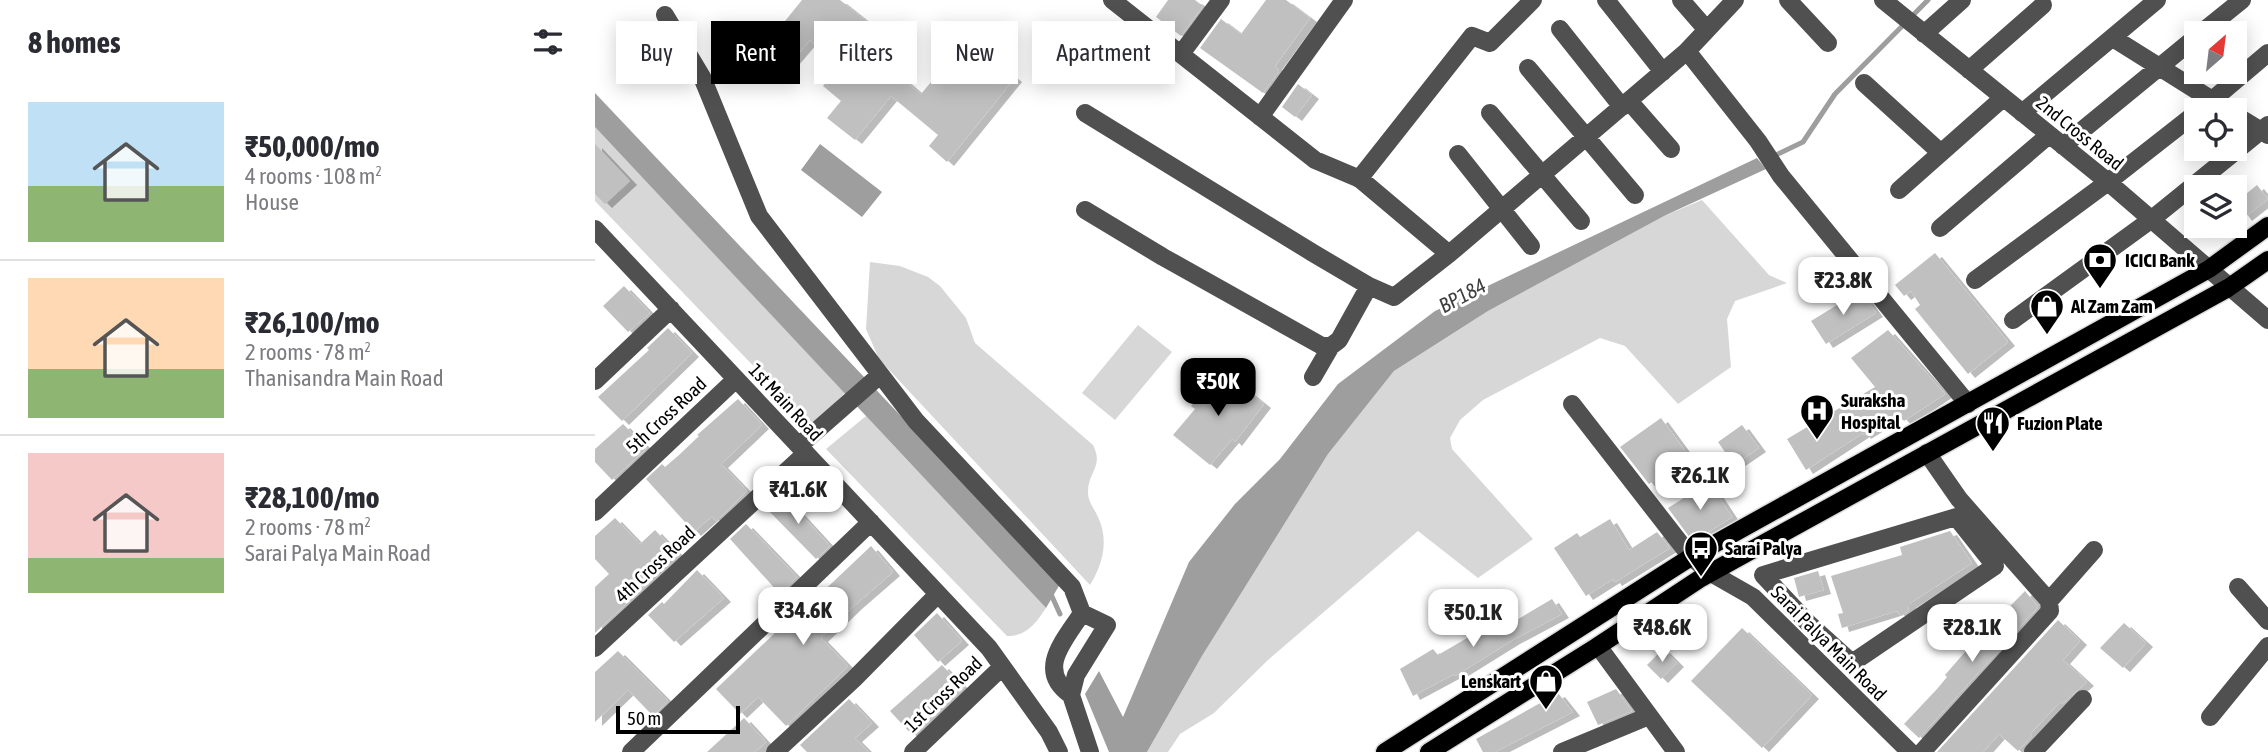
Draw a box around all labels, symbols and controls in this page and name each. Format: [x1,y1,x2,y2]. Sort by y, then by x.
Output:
chip: Buy [616,21,697,84]
chip: Rent [711,21,800,84]
chip: Filters [814,21,917,84]
chip: New [931,21,1018,84]
chip: Apartment [1032,21,1175,84]
north arrow [2184,21,2247,84]
map controls [2184,21,2247,238]
icon: filters [529,23,567,61]
text: 8 homes [28,25,121,59]
street label: 2nd Cross Road [2032,91,2128,175]
button: locate [2184,98,2247,161]
text: ₹50,000/mo [245,129,380,163]
icon: home [84,130,168,214]
text: 4 rooms · 108 m² [245,163,382,189]
button: layers [2184,175,2247,238]
text: House [245,189,299,215]
bank icon: ICICI Bank [2081,241,2119,290]
place label: ICICI Bank [2125,249,2195,271]
pin: ₹23.8K [1786,258,1900,317]
text: ₹23.8K [1814,267,1872,293]
water label: BP184 [1434,273,1490,317]
shop icon: Al Zam Zam [2028,287,2066,336]
place label: Al Zam Zam [2070,295,2153,317]
text: ₹26,100/mo [245,305,380,339]
icon: home [84,306,168,390]
text: 2 rooms · 78 m² [245,339,371,365]
pin: ₹50K [1177,358,1259,418]
street label: 1st Main Road [745,359,827,445]
text: Thanisandra Main Road [245,365,444,391]
text: ₹50K [1197,368,1239,394]
street label: 5th Cross Road [621,372,711,458]
place label: Suraksha Hospital [1841,389,1905,433]
hospital icon: Suraksha Hospital [1798,392,1836,441]
restaurant icon: Fuzion Plate [1974,404,2012,453]
place label: Fuzion Plate [2017,412,2103,434]
pin: ₹26.1K [1643,452,1757,512]
text: ₹26.1K [1671,462,1729,488]
pin: ₹41.6K [741,466,855,526]
text: ₹41.6K [769,476,827,502]
text: ₹28,100/mo [245,480,380,514]
icon: home [84,481,168,565]
text: 2 rooms · 78 m² [245,514,371,540]
street label: 4th Cross Road [610,521,700,607]
bus stop icon: Sarai Palya [1682,529,1720,578]
place label: Sarai Palya [1725,537,1802,559]
text: Sarai Palya Main Road [245,540,431,566]
street label: Sarai Palya Main Road [1767,581,1891,705]
pin: ₹34.6K [746,588,860,647]
pin: ₹50.1K [1416,590,1530,649]
text: ₹34.6K [774,597,832,623]
text: ₹50.1K [1444,599,1502,625]
pin: ₹48.6K [1605,604,1719,664]
pin: ₹28.1K [1915,604,2029,664]
text: ₹48.6K [1633,614,1691,640]
text: ₹28.1K [1943,614,2001,640]
street label: 1st Cross Road [900,652,986,736]
shop icon: Lenskart [1527,662,1565,711]
place label: Lenskart [1461,670,1522,692]
scale bar [616,703,740,735]
text: 50 m [627,707,661,729]

